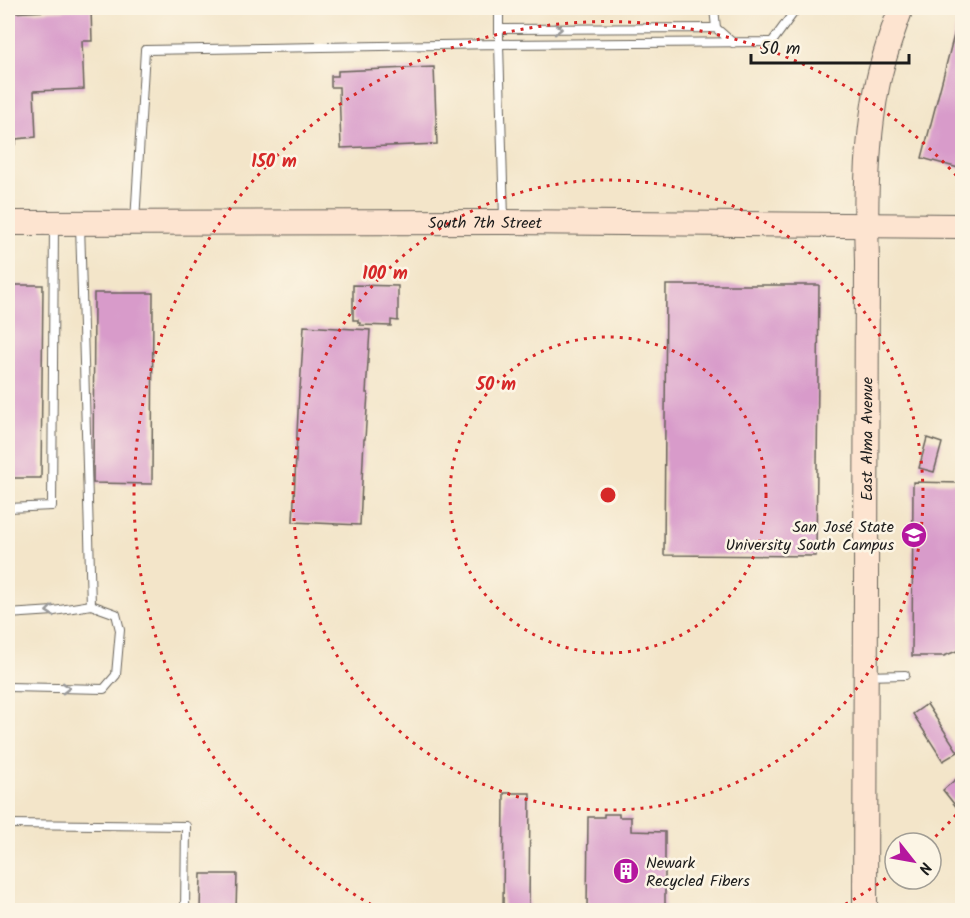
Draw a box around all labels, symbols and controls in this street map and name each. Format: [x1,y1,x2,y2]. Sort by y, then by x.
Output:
one-way arrow [553,23,562,35]
scale bar [751,27,908,65]
text: 50 m [760,35,800,64]
text: 150 m [251,148,297,177]
street label: South 7th Street [428,211,543,236]
text: 100 m [362,260,408,289]
text: 50 m [475,371,516,400]
street label: East Alma Avenue [855,377,881,501]
centre of rings [598,485,618,505]
place label: San José State University South Campus [726,515,894,558]
school or university icon: San José State University South Campus [899,520,929,550]
one-way arrow [45,604,54,617]
one-way arrow [61,682,70,694]
north arrow [883,831,943,891]
place label: Newark Recycled Fibers [646,851,750,894]
building icon: Newark Recycled Fibers [611,856,641,886]
text: N [911,857,938,879]

